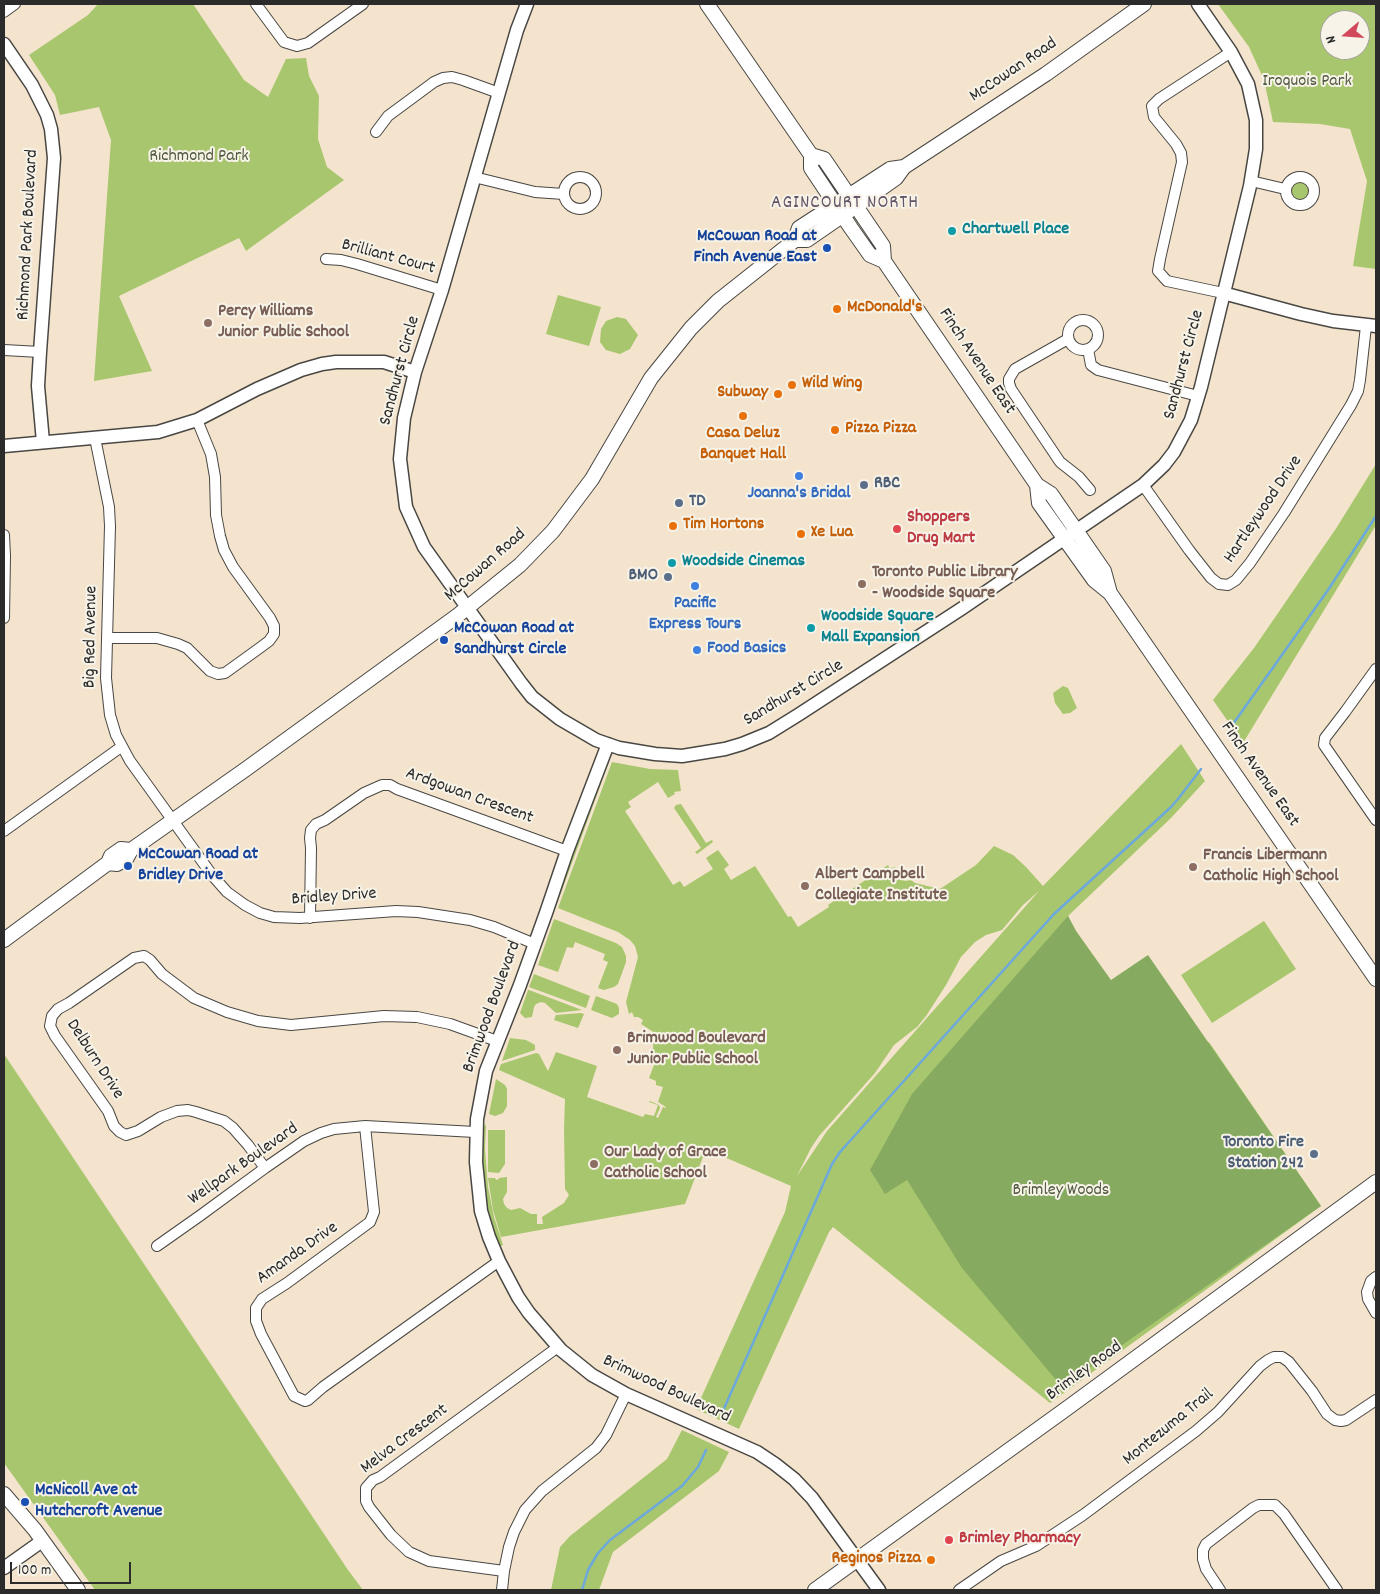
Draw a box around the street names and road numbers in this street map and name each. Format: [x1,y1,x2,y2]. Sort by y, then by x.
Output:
street label: McCowan Road [966,34,1062,108]
street label: Richmond Park Boulevard [14,149,44,321]
street label: Brilliant Court [339,235,437,281]
street label: Finch Avenue East [933,305,1019,419]
street label: Sandhurst Circle [1160,308,1210,422]
street label: Sandhurst Circle [376,314,426,428]
street label: Hartleywood Drive [1220,452,1308,568]
street label: McCowan Road [441,525,531,607]
street label: Big Red Avenue [80,586,104,688]
street label: Sandhurst Circle [740,656,848,732]
street label: Finch Avenue East [1215,718,1303,832]
street label: Ardgowan Crescent [402,764,536,830]
street label: Bridley Drive [291,884,377,912]
street label: Brimwood Boulevard [459,938,527,1076]
street label: Delburn Drive [60,1016,128,1104]
street label: Wellpark Boulevard [185,1119,303,1211]
street label: Amanda Drive [253,1218,343,1290]
street label: Brimley Road [1043,1337,1127,1407]
street label: Brimwood Boulevard [599,1351,733,1429]
street label: Montezuma Trail [1119,1385,1219,1471]
street label: Melva Crescent [357,1400,453,1480]

